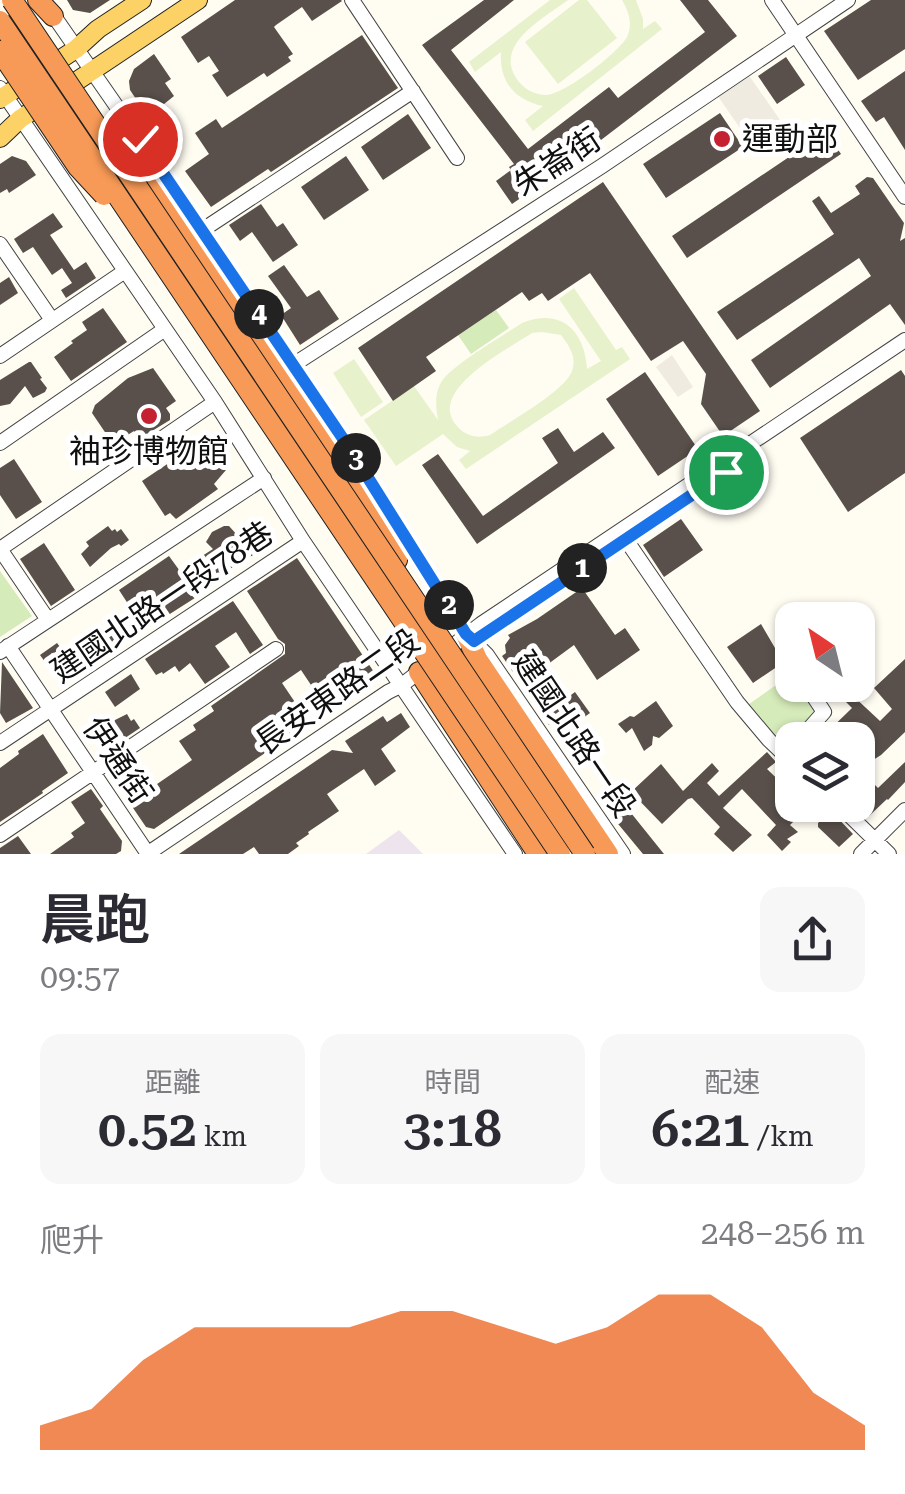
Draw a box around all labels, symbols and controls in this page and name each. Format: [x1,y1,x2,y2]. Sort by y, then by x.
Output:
pin [98,97,183,182]
icon: check [113,112,168,167]
street label: 朱崙街 [506,120,608,204]
place label: 運動部 [742,120,838,158]
marker: 運動部 [711,128,733,150]
pin: 4 [234,289,284,339]
text: 4 [251,297,267,330]
marker: 袖珍博物館 [138,405,160,427]
pin [684,430,769,515]
place label: 袖珍博物館 [69,432,229,470]
pin: 3 [331,433,381,483]
text: 3 [348,441,364,474]
icon: arrive [699,445,754,500]
street label: 建國北路一段78巷 [44,514,280,690]
pin: 1 [557,543,607,593]
text: 1 [574,551,590,584]
pin: 2 [424,580,474,630]
text: 2 [441,588,457,621]
north arrow [775,602,875,702]
map controls [775,602,875,822]
street label: 長安東路二段 [247,621,427,763]
street label: 建國北路一段 [505,644,643,824]
street label: 伊通街 [75,710,161,810]
button: layers [775,722,875,822]
button: share [760,887,865,992]
text: 晨跑 [40,888,150,952]
text: 09:57 [40,958,120,996]
text: 距離 [144,1066,201,1099]
text: 時間 [424,1066,481,1099]
text: 配速 [704,1066,761,1099]
text: 0.52 [98,1100,197,1158]
text: 3:18 [403,1100,502,1158]
text: 6:21 [651,1100,750,1158]
text: km [197,1120,247,1153]
text: /km [750,1120,814,1153]
text: 248–256 m [701,1214,865,1252]
text: 爬升 [40,1221,104,1259]

